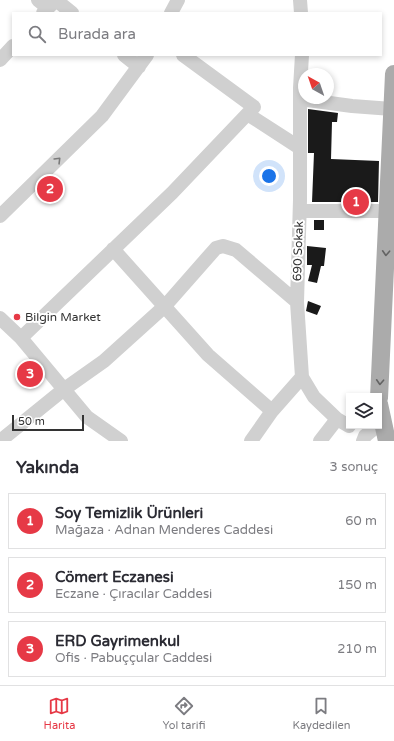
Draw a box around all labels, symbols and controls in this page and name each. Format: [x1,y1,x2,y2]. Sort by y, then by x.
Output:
search box [12,12,382,56]
icon: search [26,23,48,45]
text: Burada ara [58,25,136,43]
north arrow [298,68,334,104]
one-way arrow [53,157,61,165]
your location [259,166,279,186]
pin: 2 [37,174,63,204]
pin: 1 [343,187,369,217]
street label: 690 Sokak [290,220,306,281]
one-way arrow [382,250,390,256]
place label: Bilgin Market [25,310,101,324]
marker: Bilgin Market [12,312,22,322]
pin: 3 [17,359,43,389]
one-way arrow [375,379,384,385]
map controls [346,393,382,429]
button: layers [346,393,382,429]
scale bar [12,413,84,432]
text: 50 m [18,415,45,428]
text: Yakında [16,457,79,478]
text: 3 sonuç [330,459,378,475]
text: Soy Temizlik Ürünleri [55,504,203,522]
text: 1 [26,513,34,529]
text: 60 m [345,513,377,529]
text: Mağaza · Adnan Menderes Caddesi [55,522,273,538]
text: Cömert Eczanesi [55,568,174,586]
text: 2 [26,577,34,593]
text: 150 m [337,577,377,593]
text: Eczane · Çıracılar Caddesi [55,586,212,602]
text: ERD Gayrimenkul [55,632,180,650]
text: 3 [26,641,34,657]
text: 210 m [337,641,377,657]
text: Ofis · Pabuççular Caddesi [55,650,212,666]
tab: Harita [44,695,75,732]
tab: Yol tarifi [163,695,205,732]
tab: Kaydedilen [293,695,350,732]

